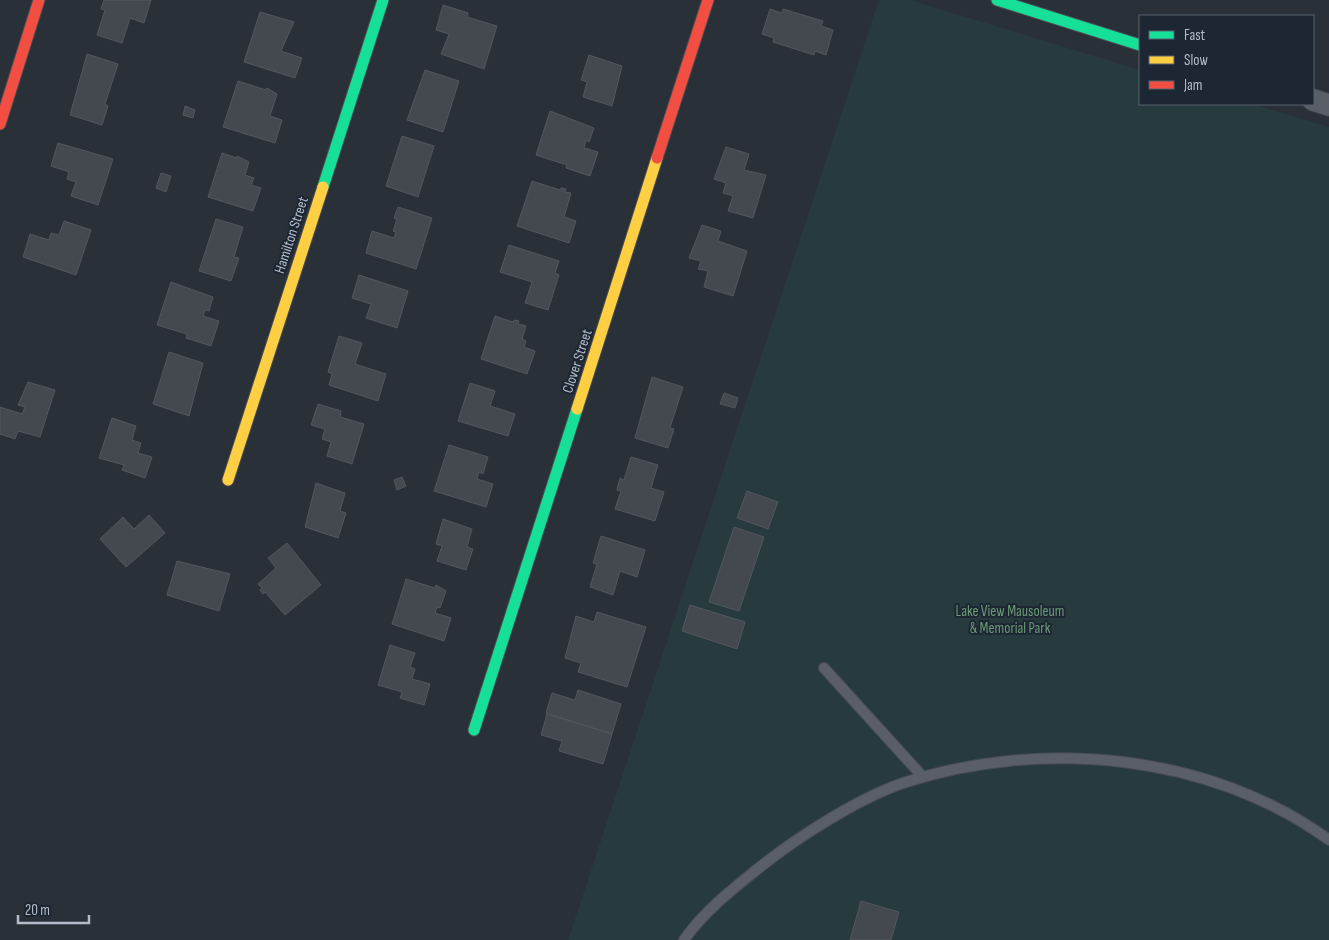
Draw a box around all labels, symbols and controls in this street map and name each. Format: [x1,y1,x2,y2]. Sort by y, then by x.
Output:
legend [1139,15,1314,105]
text: Fast [1184,26,1206,45]
text: Slow [1184,51,1208,70]
text: Jam [1183,76,1202,95]
street label: Hamilton Street [270,194,313,276]
street label: Clover Street [558,326,597,396]
park label: Lake View Mausoleum & Memorial Park [956,602,1064,638]
scale bar [18,892,89,924]
text: 20 m [25,901,50,920]

